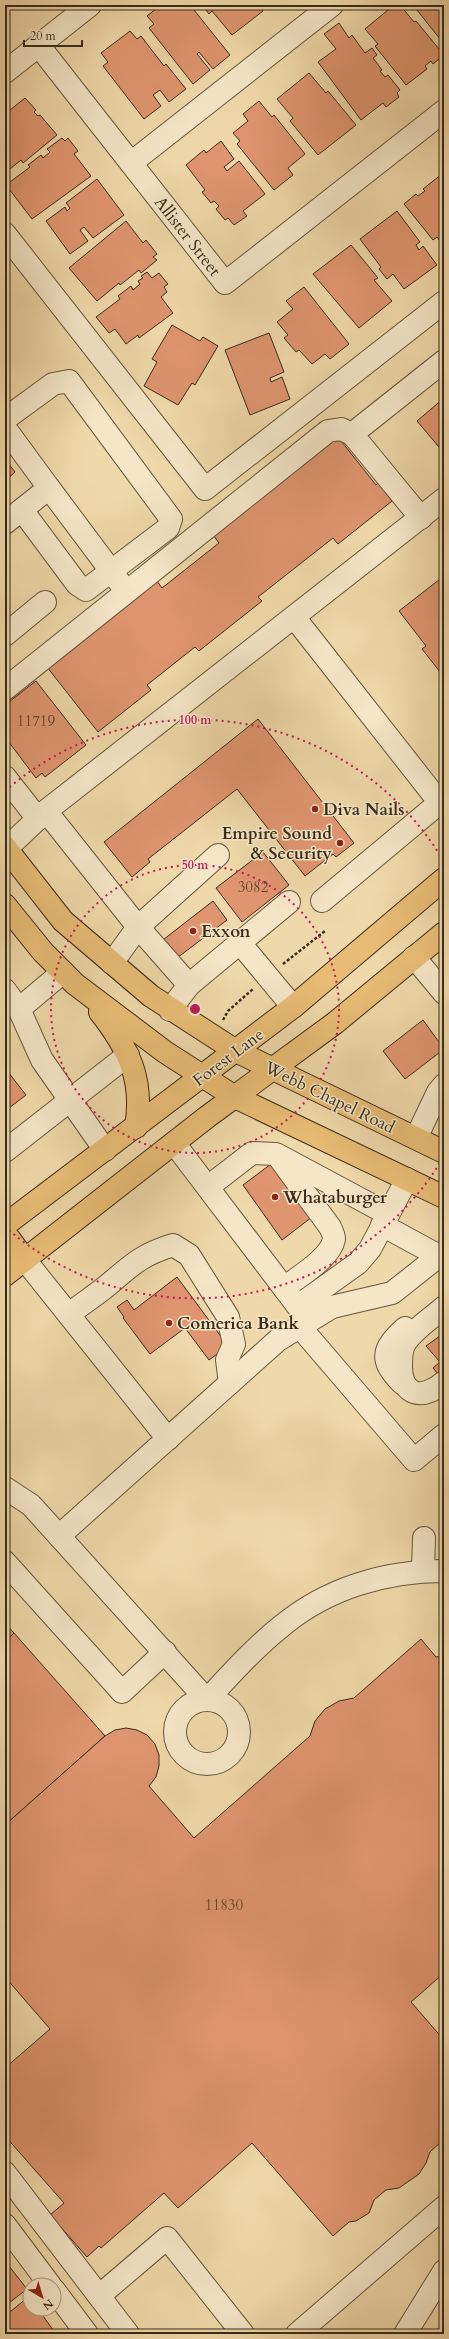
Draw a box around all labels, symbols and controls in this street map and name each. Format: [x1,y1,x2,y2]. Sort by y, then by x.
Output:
scale bar [24,22,82,48]
text: 20 m [30,28,57,44]
street label: Allister Street [149,191,227,282]
house number: 11719 [17,711,56,731]
text: 100 m [179,712,212,728]
place label: Diva Nails [323,798,405,821]
marker: Diva Nails [310,804,320,814]
place label: Empire Sound & Security [222,822,332,865]
marker: Empire Sound & Security [335,838,345,848]
text: 50 m [182,857,209,873]
house number: 3082 [238,877,269,897]
place label: Exxon [201,920,250,943]
marker: Exxon [188,926,198,936]
centre of rings [188,1002,202,1016]
street label: Forest Lane [188,1023,269,1092]
street label: Webb Chapel Road [260,1056,399,1139]
place label: Whataburger [282,1186,387,1209]
marker: Whataburger [270,1192,280,1202]
place label: Comerica Bank [177,1312,300,1335]
marker: Comerica Bank [164,1318,174,1328]
house number: 11830 [205,1895,244,1915]
north arrow [22,2277,62,2317]
text: N [39,2296,56,2314]

